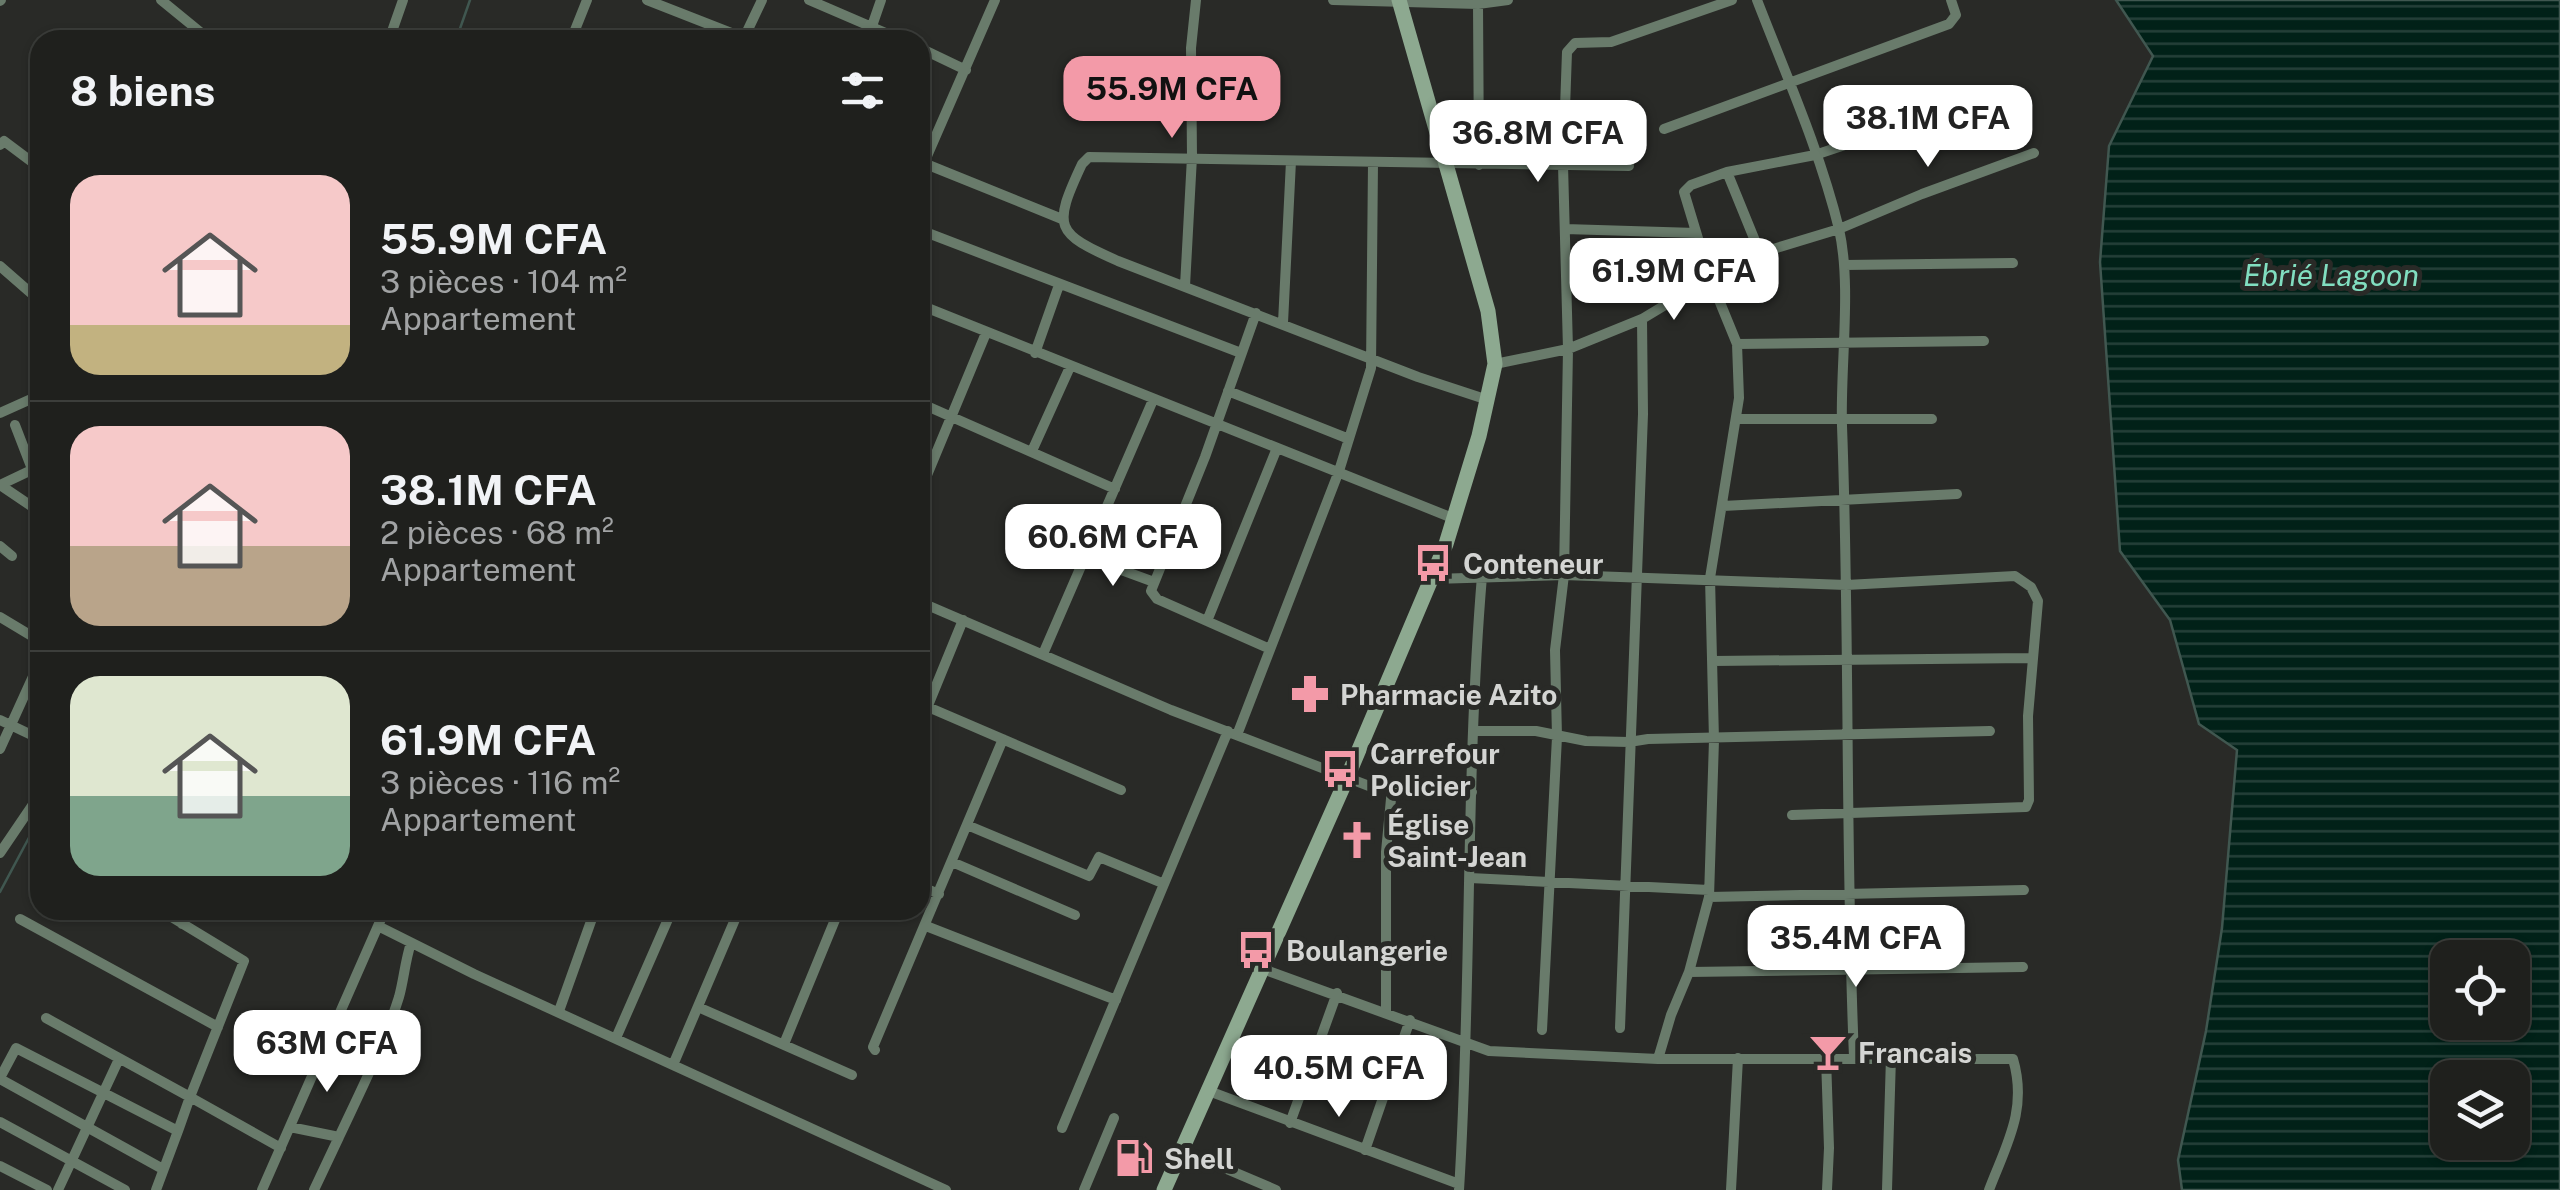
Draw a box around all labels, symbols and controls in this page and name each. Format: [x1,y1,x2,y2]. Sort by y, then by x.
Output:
pin: 55.9M CFA [1058,56,1286,141]
icon: filters [835,63,890,118]
text: 8 biens [70,66,215,115]
text: 55.9M CFA [1085,70,1259,107]
pin: 38.1M CFA [1814,85,2042,170]
text: 38.1M CFA [1845,99,2011,136]
pin: 36.8M CFA [1424,100,1652,185]
text: 36.8M CFA [1452,114,1624,151]
text: 55.9M CFA [380,214,607,263]
icon: home [150,215,270,335]
pin: 61.9M CFA [1560,238,1788,323]
text: 61.9M CFA [1592,252,1756,289]
water label: Ébrié Lagoon [2243,257,2419,293]
text: 3 pièces · 104 m² [380,263,627,300]
text: Appartement [380,300,577,337]
text: 38.1M CFA [380,465,597,514]
icon: home [150,466,270,586]
pin: 60.6M CFA [999,504,1227,589]
text: 2 pièces · 68 m² [380,514,614,551]
text: 60.6M CFA [1027,518,1199,555]
bus stop icon: Conteneur [1412,542,1454,584]
place label: Conteneur [1463,547,1604,580]
text: Appartement [380,551,577,588]
pharmacy icon: Pharmacie Azito [1289,673,1331,715]
place label: Pharmacie Azito [1340,678,1557,711]
text: 61.9M CFA [380,715,596,764]
icon: home [150,716,270,836]
place label: Carrefour Policier [1370,737,1500,802]
bus stop icon: Carrefour Policier [1319,748,1361,790]
text: 3 pièces · 116 m² [380,764,620,801]
text: Appartement [380,801,577,838]
place label: Église Saint-Jean [1387,808,1527,873]
church icon: Église Saint-Jean [1336,819,1378,861]
pin: 35.4M CFA [1742,905,1970,990]
text: 35.4M CFA [1770,919,1942,956]
bus stop icon: Boulangerie [1235,929,1277,971]
place label: Boulangerie [1286,934,1448,967]
map controls [2430,940,2530,1160]
button: locate [2430,940,2530,1040]
pin: 63M CFA [235,1010,419,1095]
text: 63M CFA [256,1024,398,1061]
bar icon: Francais [1807,1031,1849,1073]
pin: 40.5M CFA [1225,1035,1453,1120]
place label: Francais [1858,1036,1972,1069]
text: 40.5M CFA [1253,1049,1425,1086]
button: layers [2430,1060,2530,1160]
fuel station icon: Shell [1113,1137,1155,1179]
place label: Shell [1164,1142,1234,1175]

